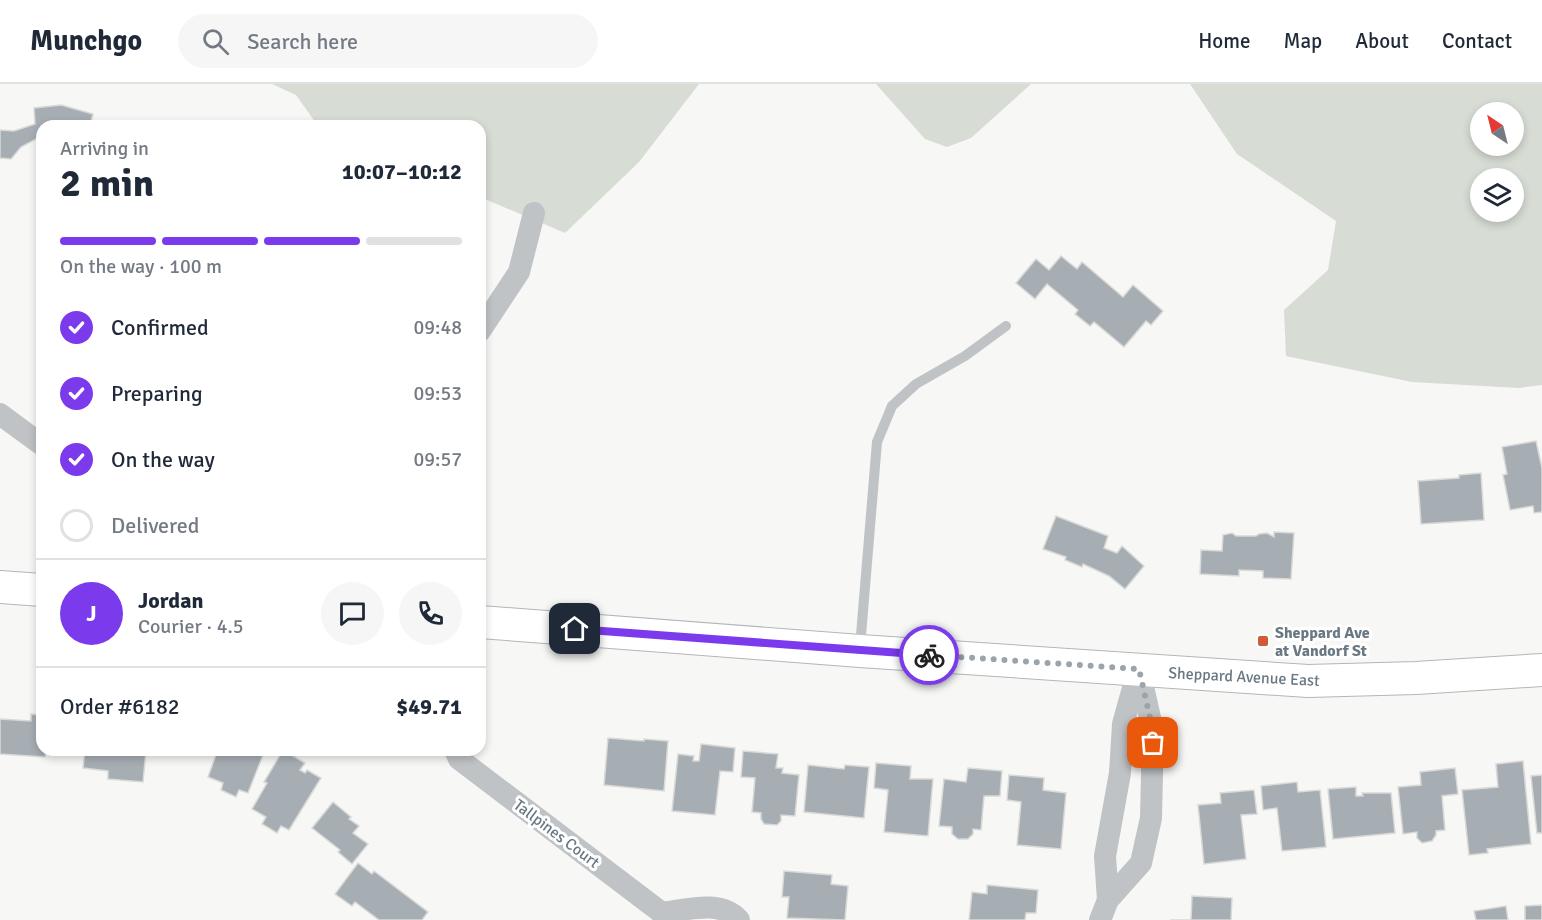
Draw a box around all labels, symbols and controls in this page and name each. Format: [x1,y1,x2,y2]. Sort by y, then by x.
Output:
search box [178,14,598,68]
text: Munchgo [30,24,142,58]
icon: search [199,25,232,58]
text: Search here [247,28,358,55]
text: Home [1198,28,1251,54]
text: Map [1284,28,1322,54]
text: About [1355,28,1409,54]
text: Contact [1442,28,1512,54]
north arrow [1470,102,1524,156]
map controls [1470,102,1524,222]
text: Arriving in [60,136,149,161]
text: 10:07–10:12 [342,158,462,185]
text: 2 min [60,159,154,207]
button: layers [1470,168,1524,222]
text: On the way · 100 m [60,254,222,279]
icon: check [60,311,93,344]
text: Confirmed [111,314,209,341]
text: 09:48 [413,315,462,340]
icon: check [60,377,93,410]
text: Preparing [111,380,203,407]
text: 09:53 [413,381,462,406]
icon: check [60,443,93,476]
text: On the way [111,446,215,473]
text: 09:57 [413,447,462,472]
text: Delivered [111,512,199,539]
button: chat [321,582,384,645]
button: phone [399,582,462,645]
text: Jordan [138,587,204,614]
text: J [86,600,97,627]
pin [549,603,600,654]
icon: home [558,612,591,645]
text: Courier · 4.5 [138,614,244,639]
place label: Sheppard Ave at Vandorf St [1275,623,1370,661]
courier [899,625,959,685]
marker: Sheppard Ave at Vandorf St [1256,634,1270,648]
icon: bike [913,639,946,672]
street label: Sheppard Avenue East [1168,663,1321,691]
text: Order #6182 [60,693,180,720]
text: $49.71 [396,693,462,720]
pin [1127,717,1178,768]
icon: bag [1136,726,1169,759]
street label: Tallpines Court [509,795,604,873]

